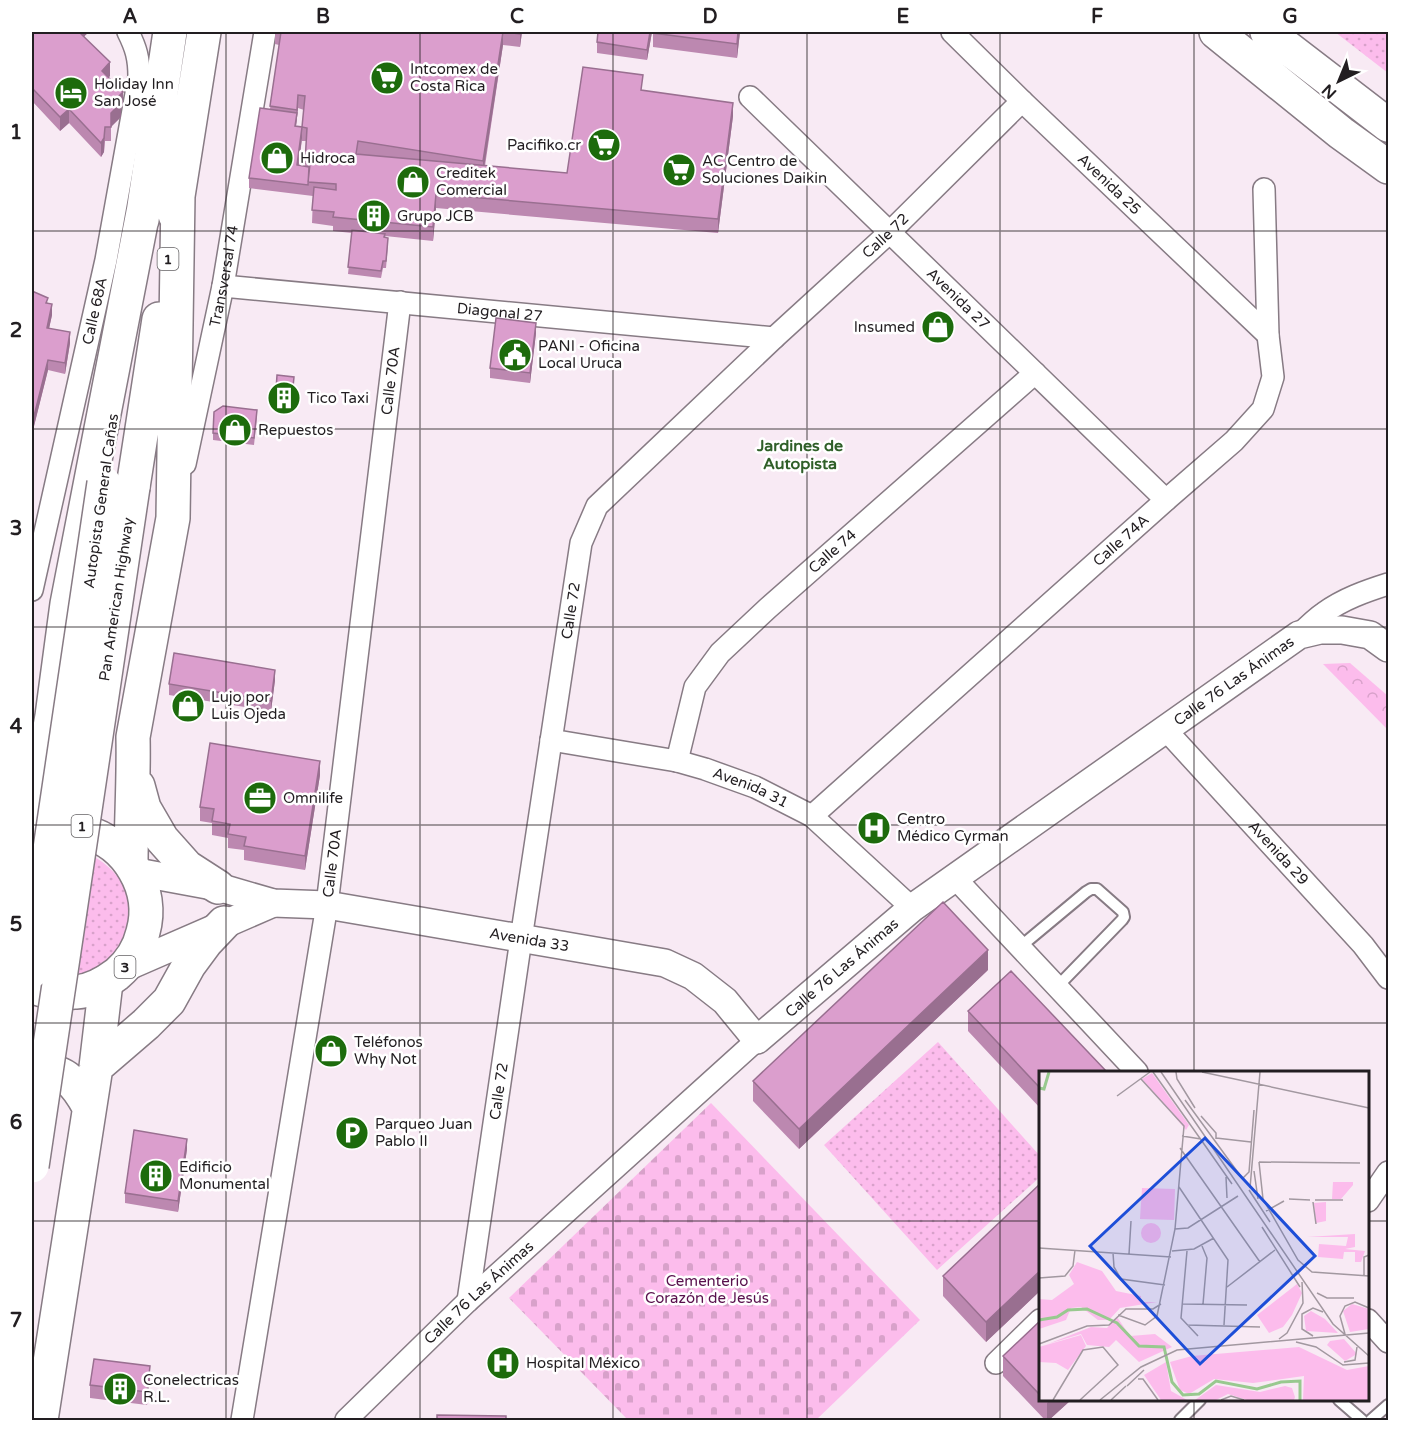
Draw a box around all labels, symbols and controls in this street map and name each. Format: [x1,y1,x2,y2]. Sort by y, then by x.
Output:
text: A [123,5,138,29]
text: B [316,5,330,29]
text: C [510,5,524,29]
text: D [702,5,718,29]
text: E [897,5,910,29]
text: F [1091,5,1103,29]
text: G [1282,5,1298,29]
north arrow [1309,51,1369,111]
supermarket icon: Intcomex de Costa Rica [369,60,405,96]
place label: Intcomex de Costa Rica [410,60,498,95]
hotel icon: Holiday Inn San José [53,75,89,111]
place label: Holiday Inn San José [94,75,174,110]
text: N [1318,80,1341,103]
text: 1 [10,121,22,145]
supermarket icon: Pacifiko.cr [586,127,622,163]
place label: Pacifiko.cr [507,136,581,154]
shop icon: Hidroca [259,140,295,176]
place label: Hidroca [300,149,355,167]
street label: Avenida 25 [1074,150,1145,218]
supermarket icon: AC Centro de Soluciones Daikin [661,152,697,188]
place label: AC Centro de Soluciones Daikin [702,152,827,187]
shop icon: Creditek Comercial [395,164,431,200]
place label: Creditek Comercial [436,164,507,199]
building icon: Grupo JCB [356,198,392,234]
place label: Grupo JCB [397,207,474,225]
street label: Calle 72 [858,209,913,262]
street label: Transversal 74 [206,224,242,328]
road number: 1 [158,248,178,270]
street label: Avenida 27 [923,264,993,333]
street label: Calle 68A [78,275,111,346]
street label: Diagonal 27 [456,299,543,325]
shop icon: Insumed [920,309,956,345]
place label: Insumed [854,318,915,336]
text: 2 [10,319,22,343]
public building icon: PANI - Oficina Local Uruca [497,337,533,373]
place label: PANI - Oficina Local Uruca [538,337,640,372]
street label: Calle 70A [377,346,404,416]
building icon: Tico Taxi [266,380,302,416]
place label: Tico Taxi [307,389,369,407]
shop icon: Repuestos [217,412,253,448]
street label: Autopista General Cañas [80,413,122,589]
place label: Repuestos [258,421,333,439]
district label: Jardines de Autopista [756,436,843,474]
street label: Calle 74A [1089,511,1153,570]
street label: Pan American Highway [95,516,137,682]
text: 3 [10,517,22,541]
street label: Calle 74 [805,525,860,577]
street label: Calle 72 [558,581,584,640]
street label: Calle 76 Las Ánimas [1170,632,1298,730]
shop icon: Lujo por Luis Ojeda [170,688,206,724]
place label: Lujo por Luis Ojeda [211,688,286,723]
text: 4 [10,715,23,739]
street label: Avenida 31 [710,764,791,811]
office icon: Omnilife [242,780,278,816]
place label: Omnilife [283,789,343,807]
hospital icon: Centro Médico Cyrman [856,810,892,846]
place label: Centro Médico Cyrman [897,810,1009,845]
road number: 1 [72,815,92,837]
street label: Avenida 29 [1245,817,1312,889]
street label: Calle 70A [319,828,345,899]
text: 5 [10,913,22,937]
street label: Calle 76 Las Ánimas [782,914,902,1021]
street label: Avenida 33 [488,924,571,955]
road number: 3 [114,956,136,978]
shop icon: Teléfonos Why Not [313,1033,349,1069]
place label: Teléfonos Why Not [354,1033,423,1068]
street label: Calle 72 [486,1061,512,1121]
inset map [1039,1071,1369,1401]
text: 6 [10,1111,22,1135]
parking icon: Parqueo Juan Pablo II [334,1115,370,1151]
place label: Parqueo Juan Pablo II [375,1115,472,1150]
building icon: Edificio Monumental [138,1158,174,1194]
place label: Edificio Monumental [179,1158,270,1193]
street label: Calle 76 Las Ánimas [420,1237,537,1348]
park label: Cementerio Corazón de Jesús [645,1272,769,1307]
text: 7 [10,1309,22,1333]
hospital icon: Hospital México [485,1345,521,1381]
place label: Hospital México [526,1354,640,1372]
building icon: Conelectricas R.L. [102,1371,138,1407]
place label: Conelectricas R.L. [143,1371,239,1406]

